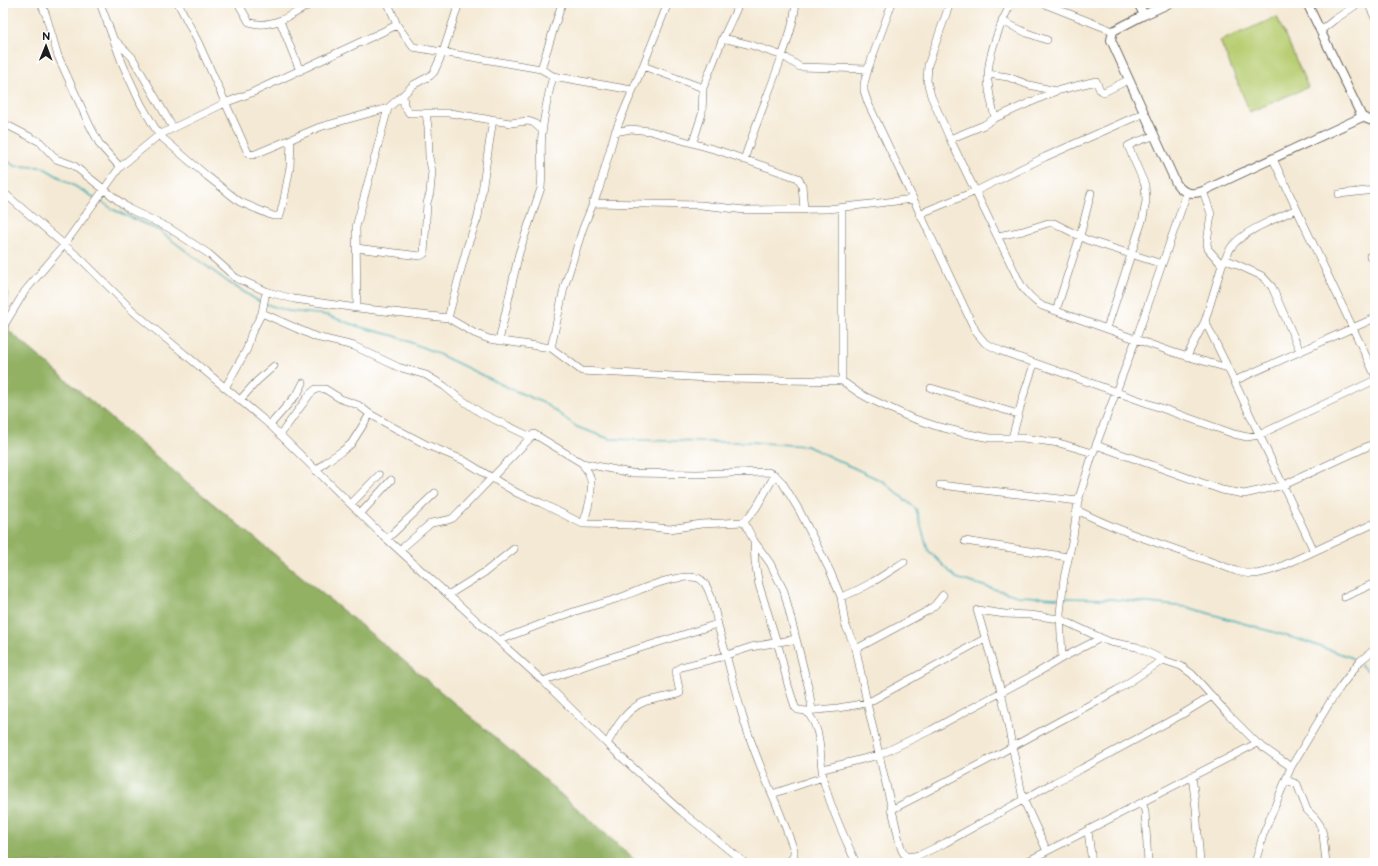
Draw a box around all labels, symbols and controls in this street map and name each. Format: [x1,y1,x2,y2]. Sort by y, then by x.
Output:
north arrow [26,26,66,66]
text: N [42,30,50,43]

